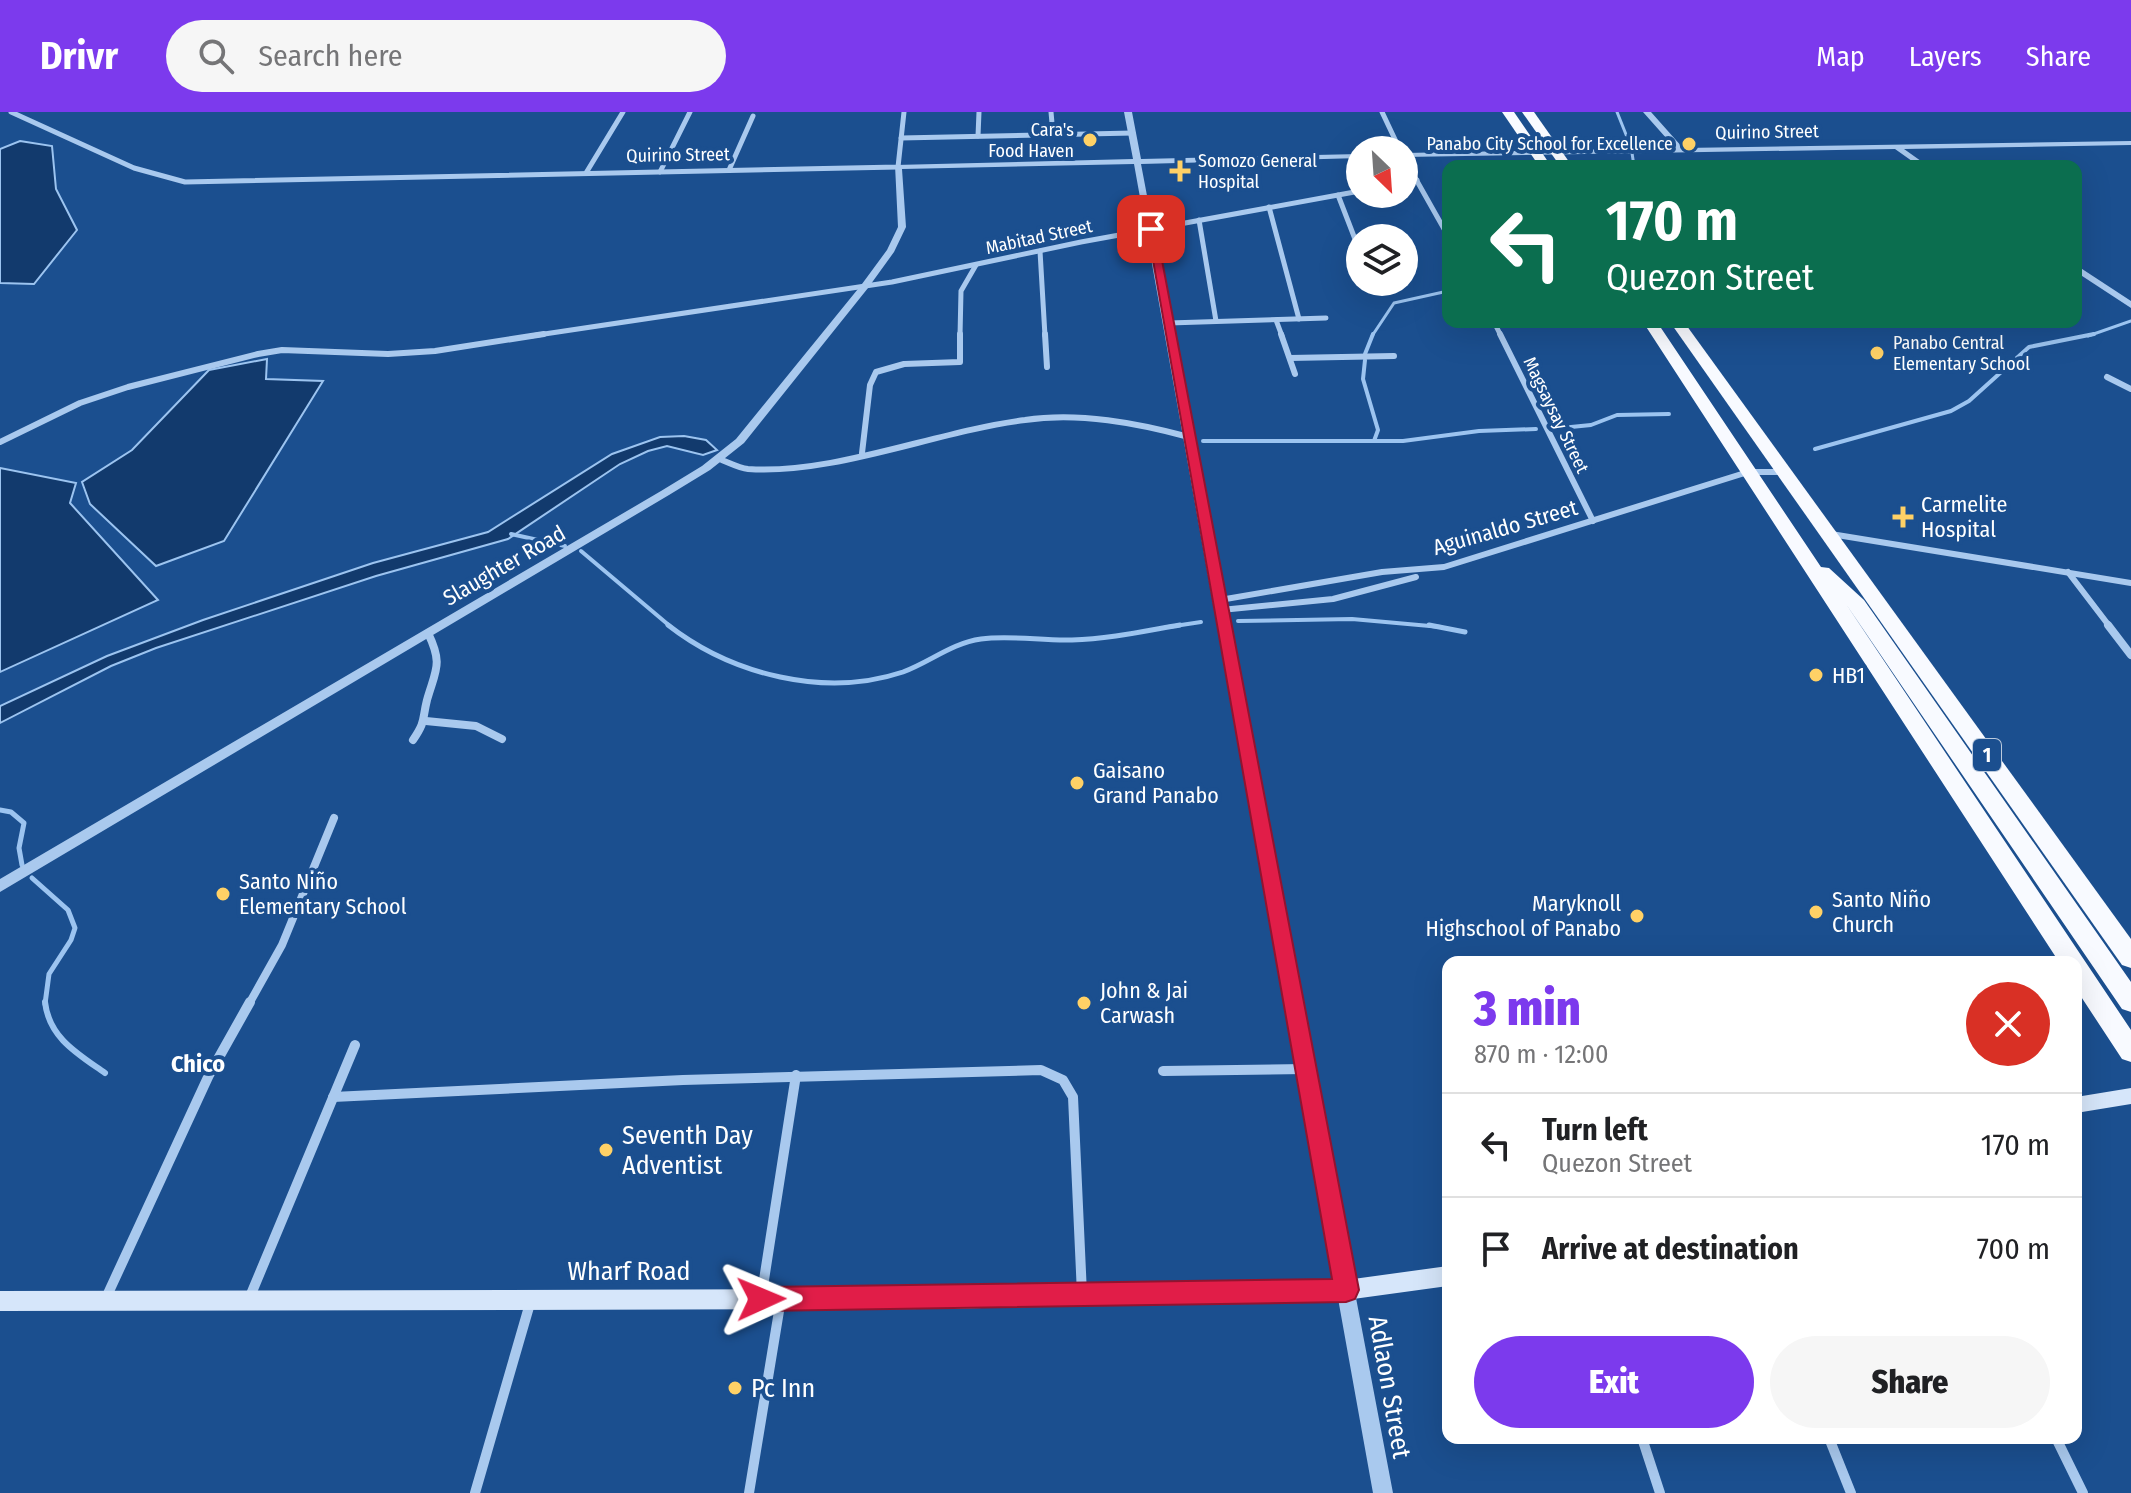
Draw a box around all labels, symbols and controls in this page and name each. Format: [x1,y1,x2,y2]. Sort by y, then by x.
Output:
search box [166,20,726,92]
text: Drivr [40,33,118,79]
icon: search [194,34,238,78]
text: Search here [258,38,403,74]
text: Map [1816,40,1865,73]
text: Layers [1909,40,1982,73]
text: Share [2026,40,2091,73]
place label: Cara's Food Haven [988,119,1074,162]
street label: Quirino Street [1715,120,1819,144]
marker: Cara's Food Haven [1081,131,1099,149]
place label: Panabo City School for Excellence [1427,133,1673,155]
marker: Panabo City School for Excellence [1680,135,1698,153]
north arrow [1346,136,1418,208]
map controls [1346,136,1418,296]
street label: Quirino Street [626,143,730,167]
place label: Somozo General Hospital [1198,150,1317,193]
marker: Somozo General Hospital [1169,160,1191,182]
text: 170 m [1606,188,1738,255]
icon: left [1474,192,1578,296]
pin [1117,195,1185,263]
icon: arrive [1129,207,1173,251]
street label: Mabitad Street [984,215,1094,259]
button: layers [1346,224,1418,296]
text: Quezon Street [1606,256,1814,300]
place label: Panabo Central Elementary School [1893,332,2030,375]
marker: Panabo Central Elementary School [1868,344,1886,362]
street label: Magsaysay Street [1518,353,1594,477]
place label: Carmelite Hospital [1921,491,2007,543]
street label: Aguinaldo Street [1430,494,1581,561]
marker: Carmelite Hospital [1892,506,1914,528]
street label: Slaughter Road [438,519,570,611]
place label: HB1 [1832,662,1865,689]
marker: HB1 [1807,666,1825,684]
road number: 1 [1973,739,2001,771]
place label: Gaisano Grand Panabo [1093,757,1219,809]
marker: Gaisano Grand Panabo [1068,774,1086,792]
place label: Santo Niño Elementary School [239,868,407,920]
marker: Santo Niño Elementary School [214,885,232,903]
place label: Santo Niño Church [1832,886,1931,938]
place label: Maryknoll Highschool of Panabo [1425,890,1621,942]
marker: Santo Niño Church [1807,903,1825,921]
marker: Maryknoll Highschool of Panabo [1628,907,1646,925]
place label: John & Jai Carwash [1100,977,1188,1029]
text: 3 min [1474,980,1581,1038]
button: close [1966,982,2050,1066]
marker: John & Jai Carwash [1075,994,1093,1012]
text: 870 m · 12:00 [1474,1039,1609,1070]
district label: Chico [171,1050,225,1078]
text: Turn left [1542,1112,1648,1148]
place label: Seventh Day Adventist [622,1120,753,1181]
icon: left [1474,1123,1518,1167]
text: 170 m [1981,1127,2050,1163]
marker: Seventh Day Adventist [597,1141,615,1159]
text: Quezon Street [1542,1148,1692,1179]
icon: arrive [1474,1227,1518,1271]
text: Arrive at destination [1542,1231,1799,1267]
text: 700 m [1977,1231,2050,1267]
street label: Wharf Road [568,1256,690,1287]
position arrow [719,1257,803,1341]
street label: Adlaon Street [1362,1313,1417,1461]
button: Exit [1474,1336,1754,1428]
button: Share [1770,1336,2050,1428]
place label: Pc Inn [751,1373,815,1404]
marker: Pc Inn [726,1379,744,1397]

